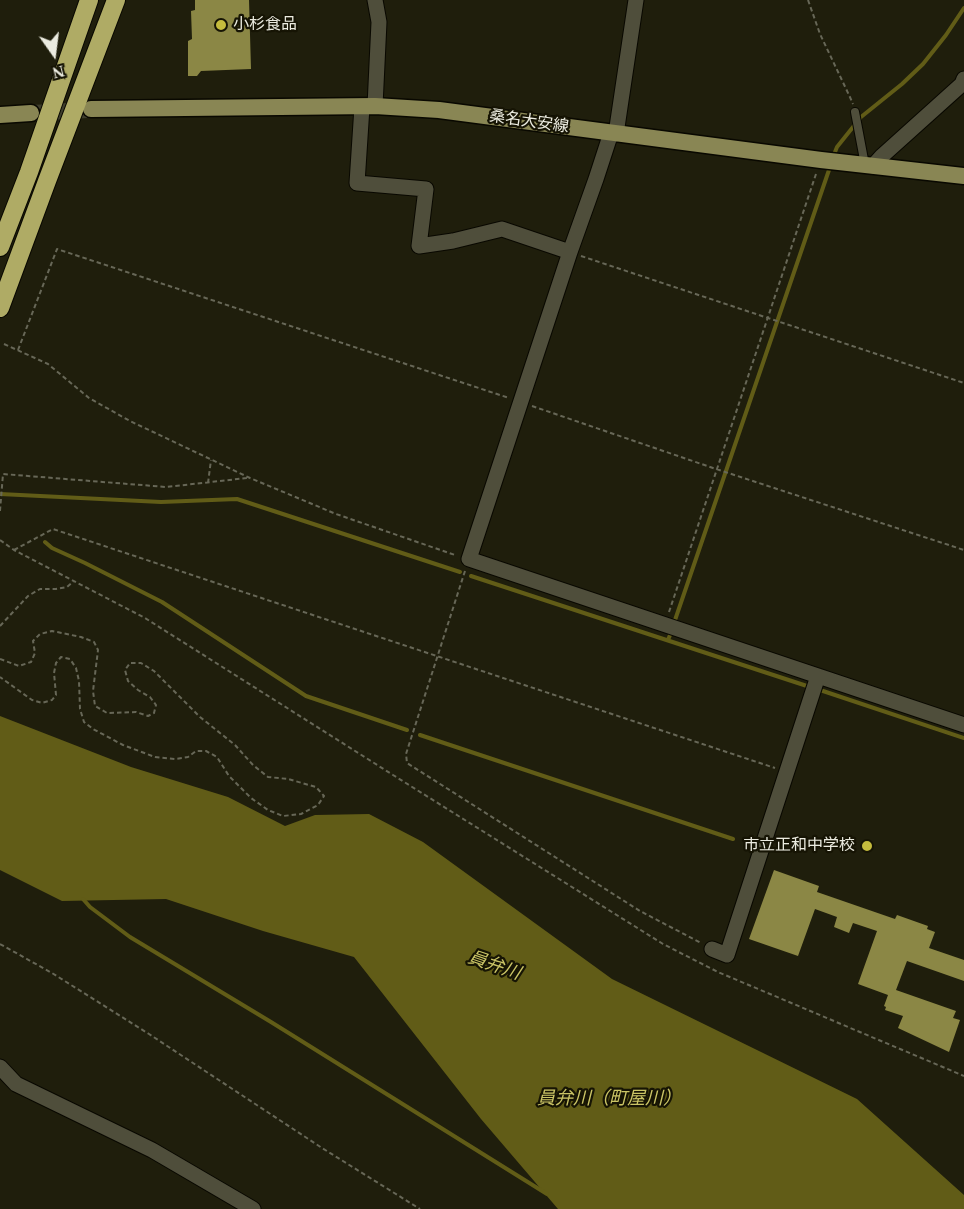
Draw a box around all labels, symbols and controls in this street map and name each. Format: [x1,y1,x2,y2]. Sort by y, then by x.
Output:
place label: 小杉食品 [233,15,297,35]
marker: 小杉食品 [214,18,228,32]
north arrow [24,24,84,84]
text: N [51,62,66,82]
street label: 桑名大安線 [488,107,570,137]
place label: 市立正和中学校 [743,836,855,856]
marker: 市立正和中学校 [860,839,874,853]
water label: 員弁川 [465,947,523,985]
water label: 員弁川（町屋川） [537,1088,681,1110]

